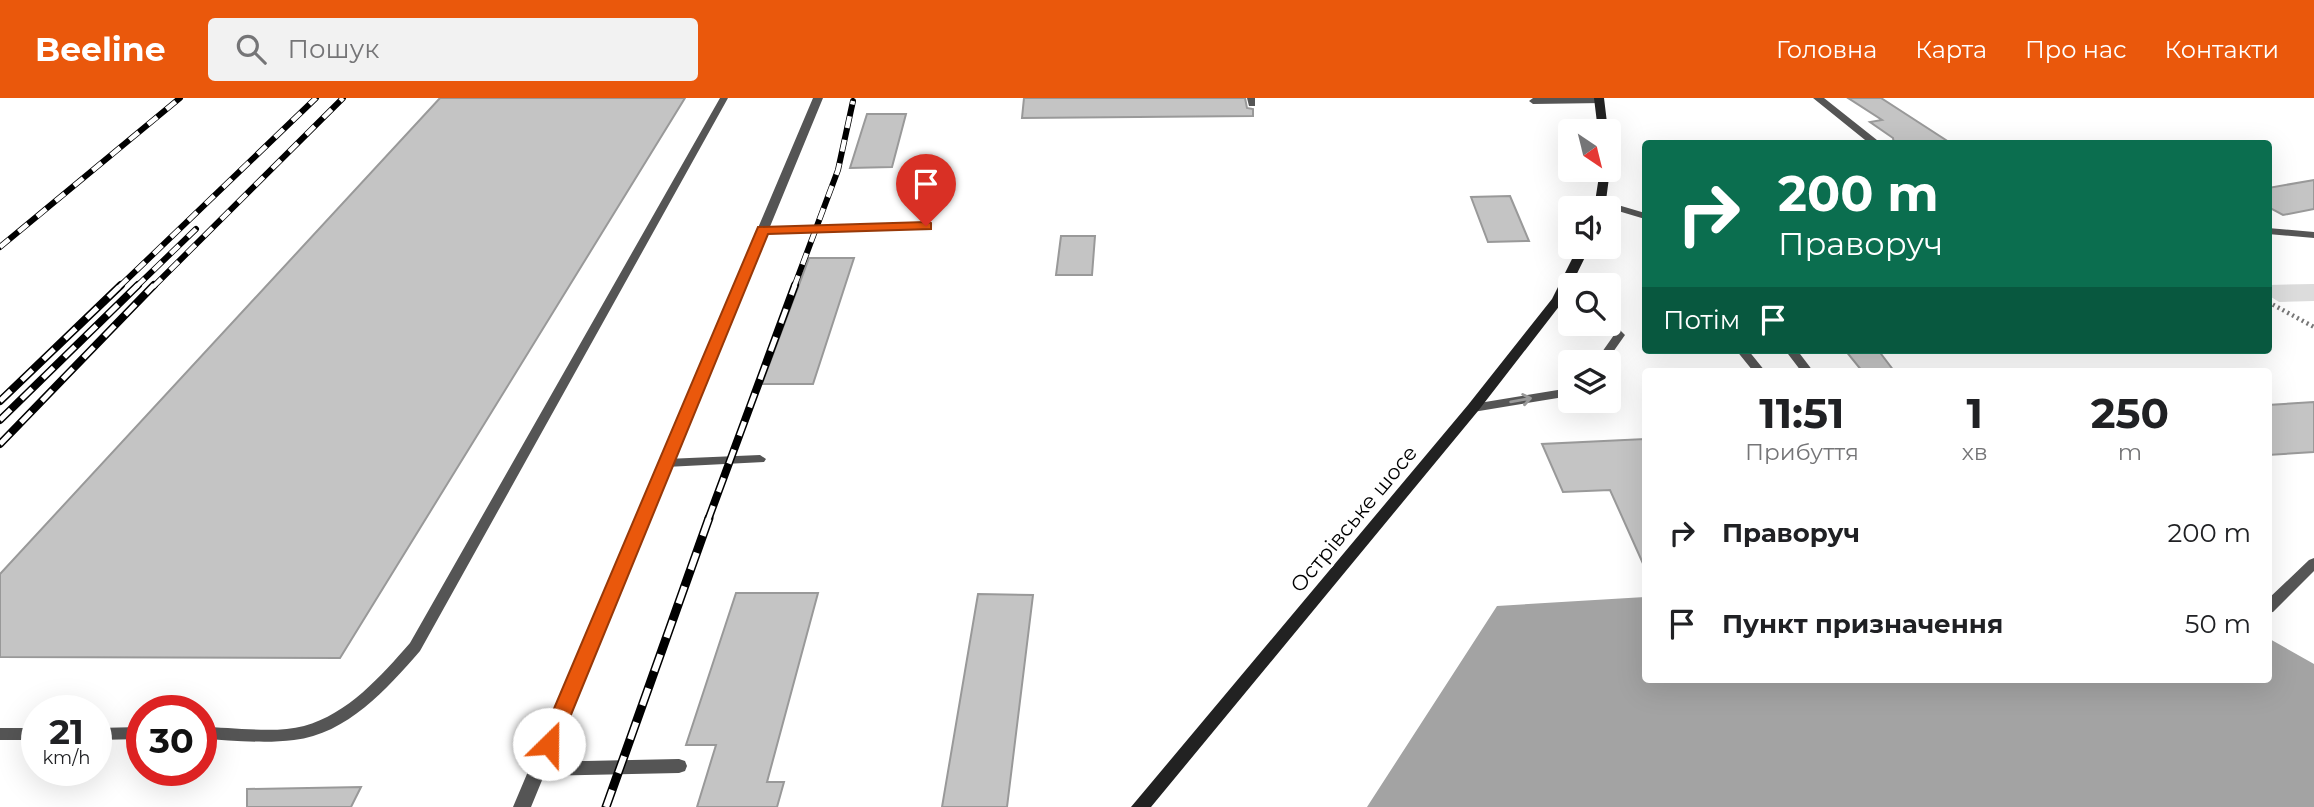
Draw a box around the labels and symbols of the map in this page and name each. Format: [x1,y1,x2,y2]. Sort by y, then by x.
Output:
north arrow [1558,119,1620,182]
pin [896,154,956,226]
one-way arrow [1509,393,1532,406]
street label: Острівське шосе [1285,440,1422,597]
speed limit sign: 30 [126,695,217,786]
position arrow [512,707,586,781]

